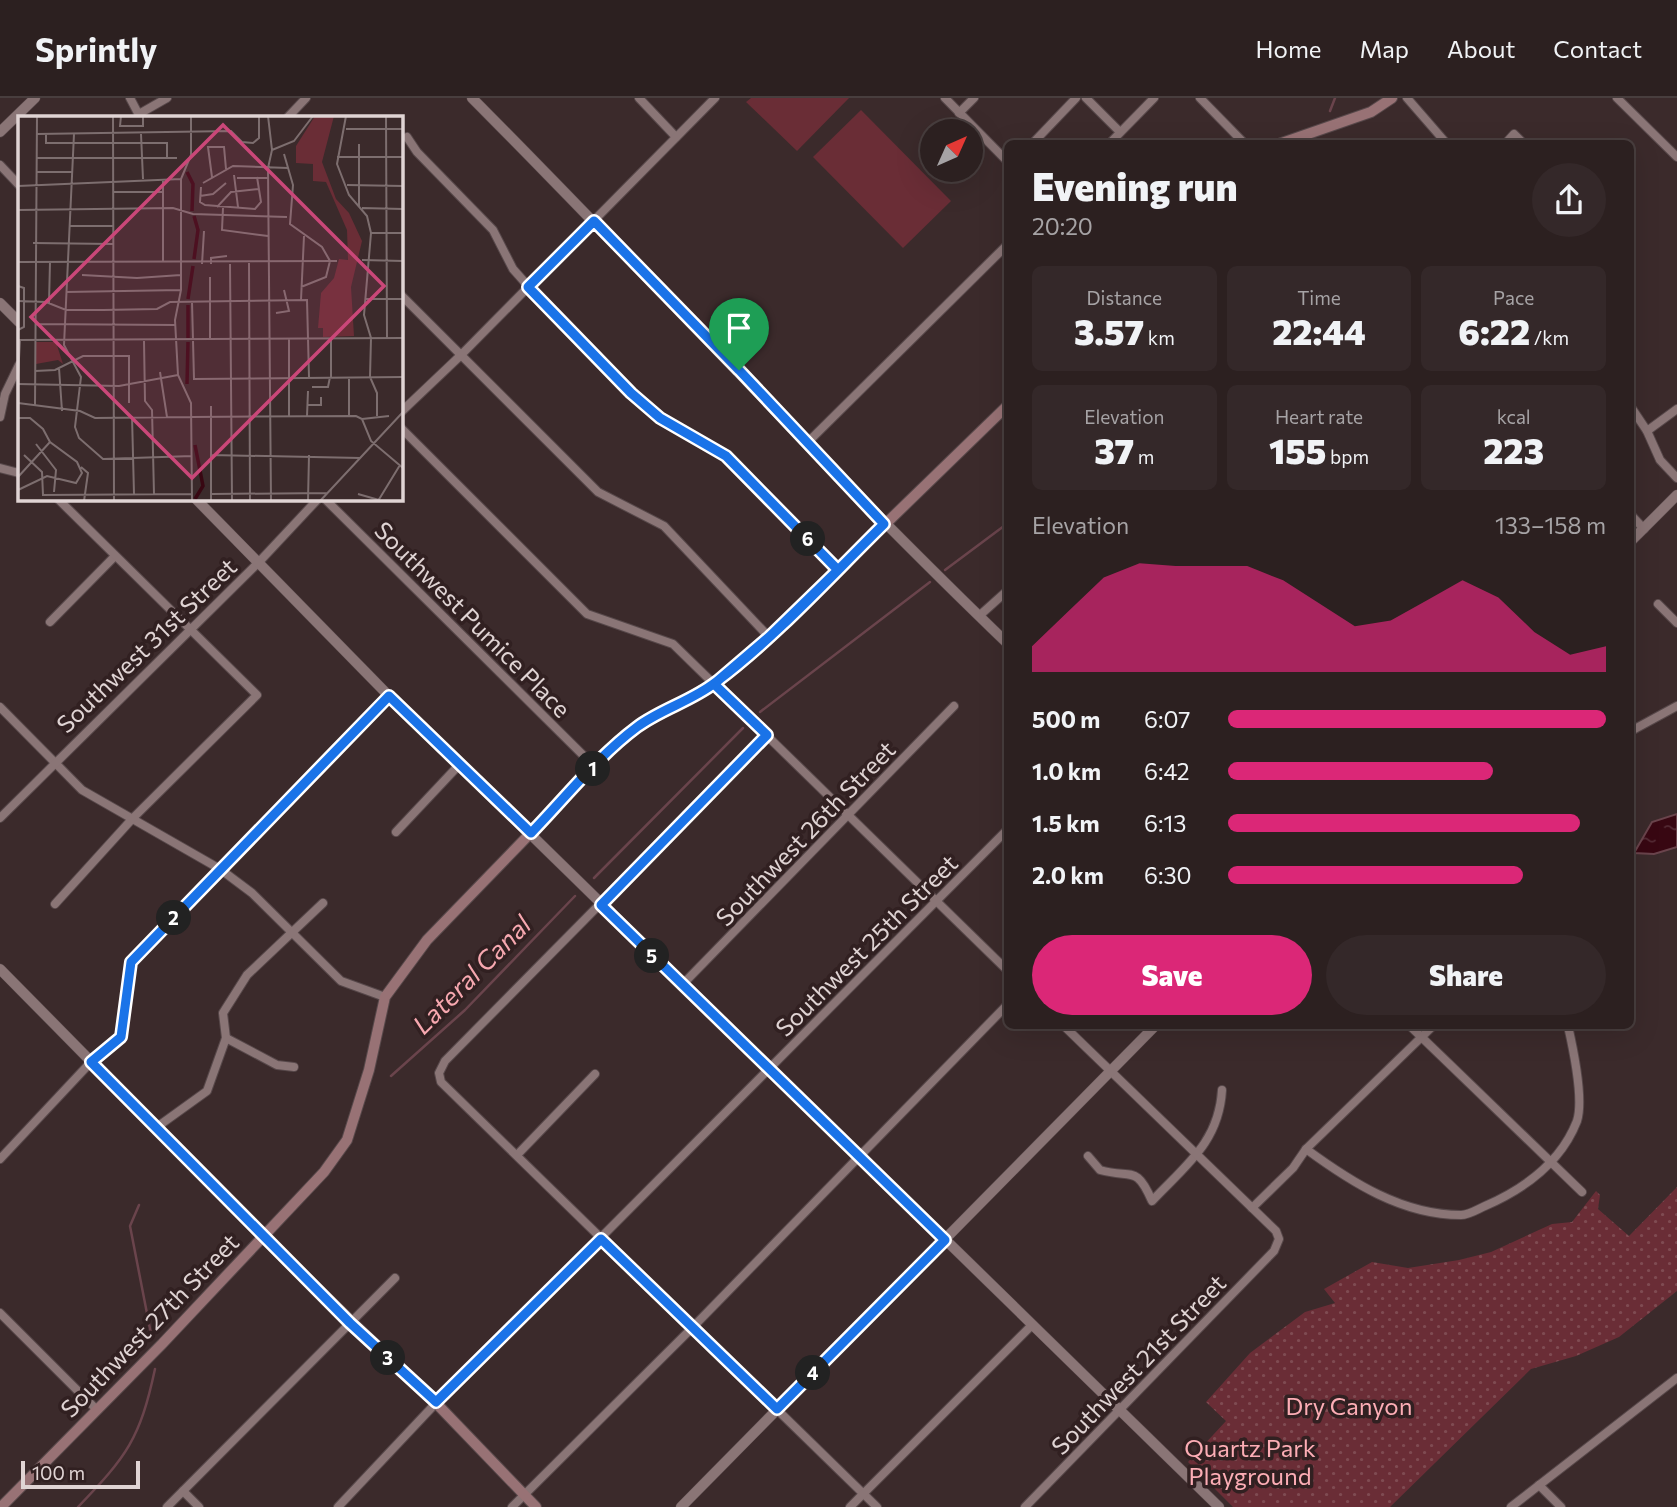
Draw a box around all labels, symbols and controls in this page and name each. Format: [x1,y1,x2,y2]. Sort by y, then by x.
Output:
text: Sprintly [35,28,157,69]
text: Home [1256,34,1322,63]
text: Map [1360,34,1409,63]
text: About [1447,34,1515,63]
text: Contact [1553,34,1642,63]
inset map [18,116,402,500]
north arrow [920,119,984,182]
map controls [920,119,983,182]
text: Evening run [1032,162,1238,209]
button: share [1532,163,1606,237]
text: 20:20 [1032,212,1093,240]
text: Distance [1087,286,1162,309]
text: Time [1297,286,1341,309]
text: Pace [1493,286,1534,309]
pin [709,298,769,370]
icon: arrive [720,309,758,347]
text: 3.57 [1074,309,1144,352]
text: 22:44 [1272,309,1366,352]
text: 6:22 [1458,309,1530,352]
text: km [1144,326,1175,349]
text: /km [1530,326,1569,349]
text: Elevation [1084,405,1164,428]
text: Heart rate [1275,405,1363,428]
text: kcal [1497,405,1531,428]
text: 37 [1094,428,1134,471]
text: 155 [1269,428,1326,471]
text: 223 [1483,428,1544,471]
text: m [1134,445,1154,468]
text: bpm [1326,445,1369,468]
text: Elevation [1032,511,1129,539]
text: 133–158 m [1495,511,1606,539]
street label: Southwest Pumice Place [369,515,577,723]
pin: 6 [790,522,826,556]
text: 6 [802,527,813,550]
street label: Southwest 31st Street [50,551,242,738]
text: 500 m [1032,705,1100,733]
text: 6:07 [1144,705,1190,733]
street label: Southwest 26th Street [709,734,901,931]
pin: 1 [576,752,610,786]
text: 1 [588,757,597,780]
text: 1.0 km [1032,757,1101,785]
text: 6:42 [1144,757,1190,785]
text: 1.5 km [1032,809,1100,837]
text: 6:13 [1144,809,1186,837]
street label: Southwest 25th Street [769,848,963,1042]
text: 2.0 km [1032,861,1104,889]
text: 6:30 [1144,861,1192,889]
pin: 2 [156,900,192,936]
text: 2 [168,906,179,929]
water label: Lateral Canal [405,907,538,1040]
button: Save [1032,935,1312,1015]
button: Share [1326,935,1606,1015]
pin: 5 [634,938,670,974]
text: 5 [646,944,657,967]
street label: Southwest 27th Street [54,1227,244,1423]
street label: Southwest 21st Street [1045,1268,1231,1460]
pin: 3 [370,1340,406,1376]
text: 3 [382,1346,393,1369]
pin: 4 [796,1356,830,1390]
text: 4 [807,1361,818,1384]
park label: Dry Canyon [1286,1391,1412,1420]
park label: Quartz Park Playground [1184,1433,1316,1490]
scale bar [21,1458,140,1490]
text: 100 m [32,1461,85,1484]

